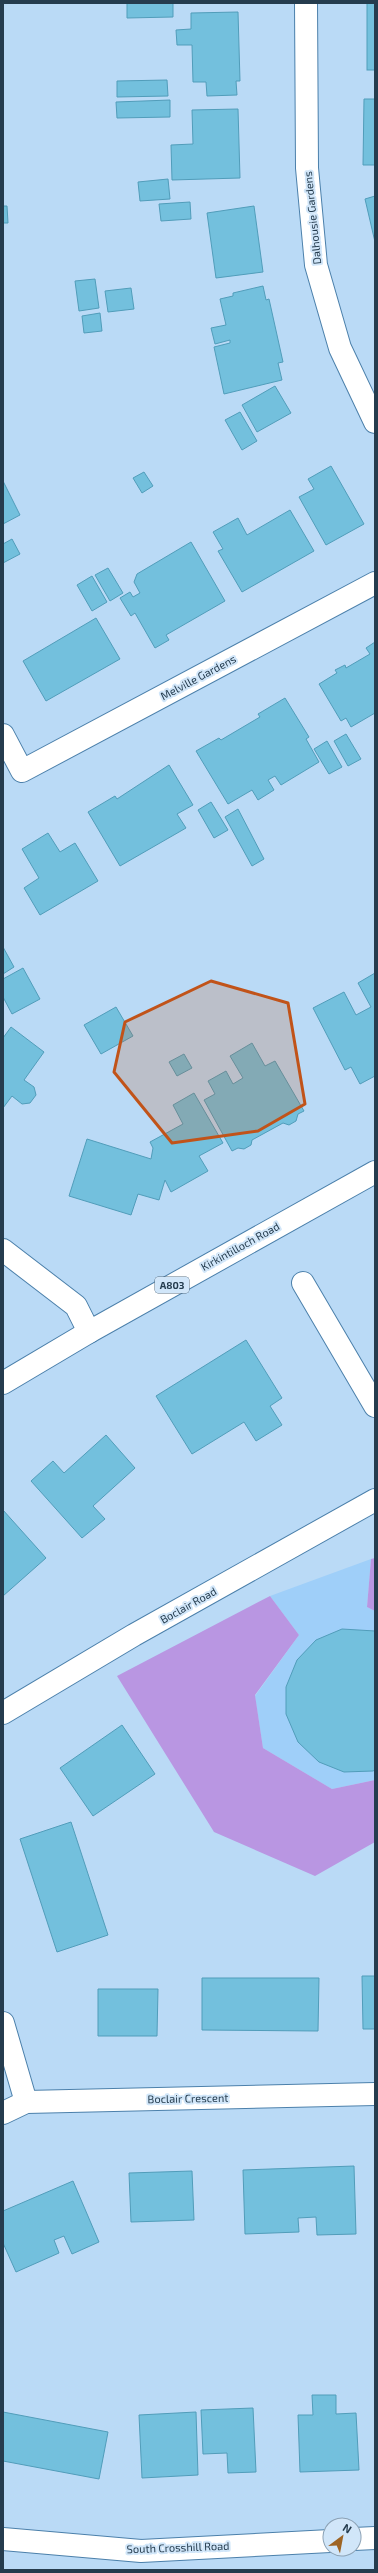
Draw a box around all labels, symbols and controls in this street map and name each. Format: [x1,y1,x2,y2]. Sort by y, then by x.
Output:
street label: Dalhousie Gardens [301,170,323,265]
street label: Melville Gardens [158,651,238,702]
street label: Kirkintilloch Road [199,1219,281,1273]
road number: A803 [155,1277,189,1293]
street label: Boclair Road [158,1584,218,1626]
street label: Boclair Crescent [147,2091,229,2105]
north arrow [322,2517,362,2557]
text: N [341,2520,354,2536]
street label: South Crosshill Road [126,2539,230,2555]

